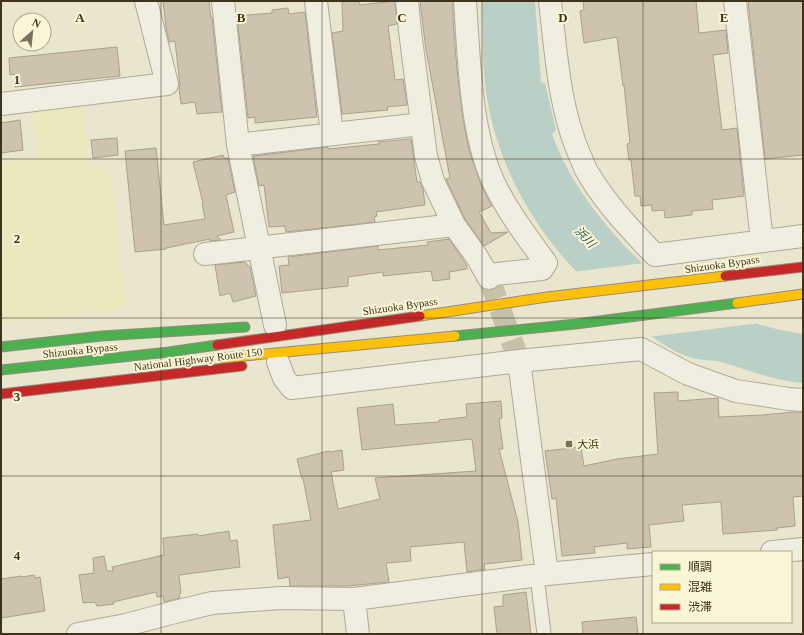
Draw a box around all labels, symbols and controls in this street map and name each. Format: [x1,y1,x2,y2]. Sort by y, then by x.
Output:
text: A [75,10,85,25]
text: B [237,10,246,25]
text: C [397,10,407,25]
text: D [558,10,568,25]
text: E [720,10,728,25]
north arrow [12,12,52,52]
text: N [30,16,43,30]
text: 1 [14,72,20,87]
water label: 浜川 [572,223,600,252]
text: 2 [14,231,20,246]
street label: Shizuoka Bypass [684,253,760,275]
street label: Shizuoka Bypass [362,295,438,317]
street label: Shizuoka Bypass [42,340,118,360]
street label: National Highway Route 150 [133,345,263,373]
text: 3 [14,389,21,404]
place label: 大浜 [577,438,599,450]
marker: 大浜 [564,439,574,449]
text: 4 [14,548,21,563]
legend [652,551,792,623]
text: 順調 [688,560,712,574]
text: 混雑 [688,580,712,594]
text: 渋滞 [688,600,712,614]

